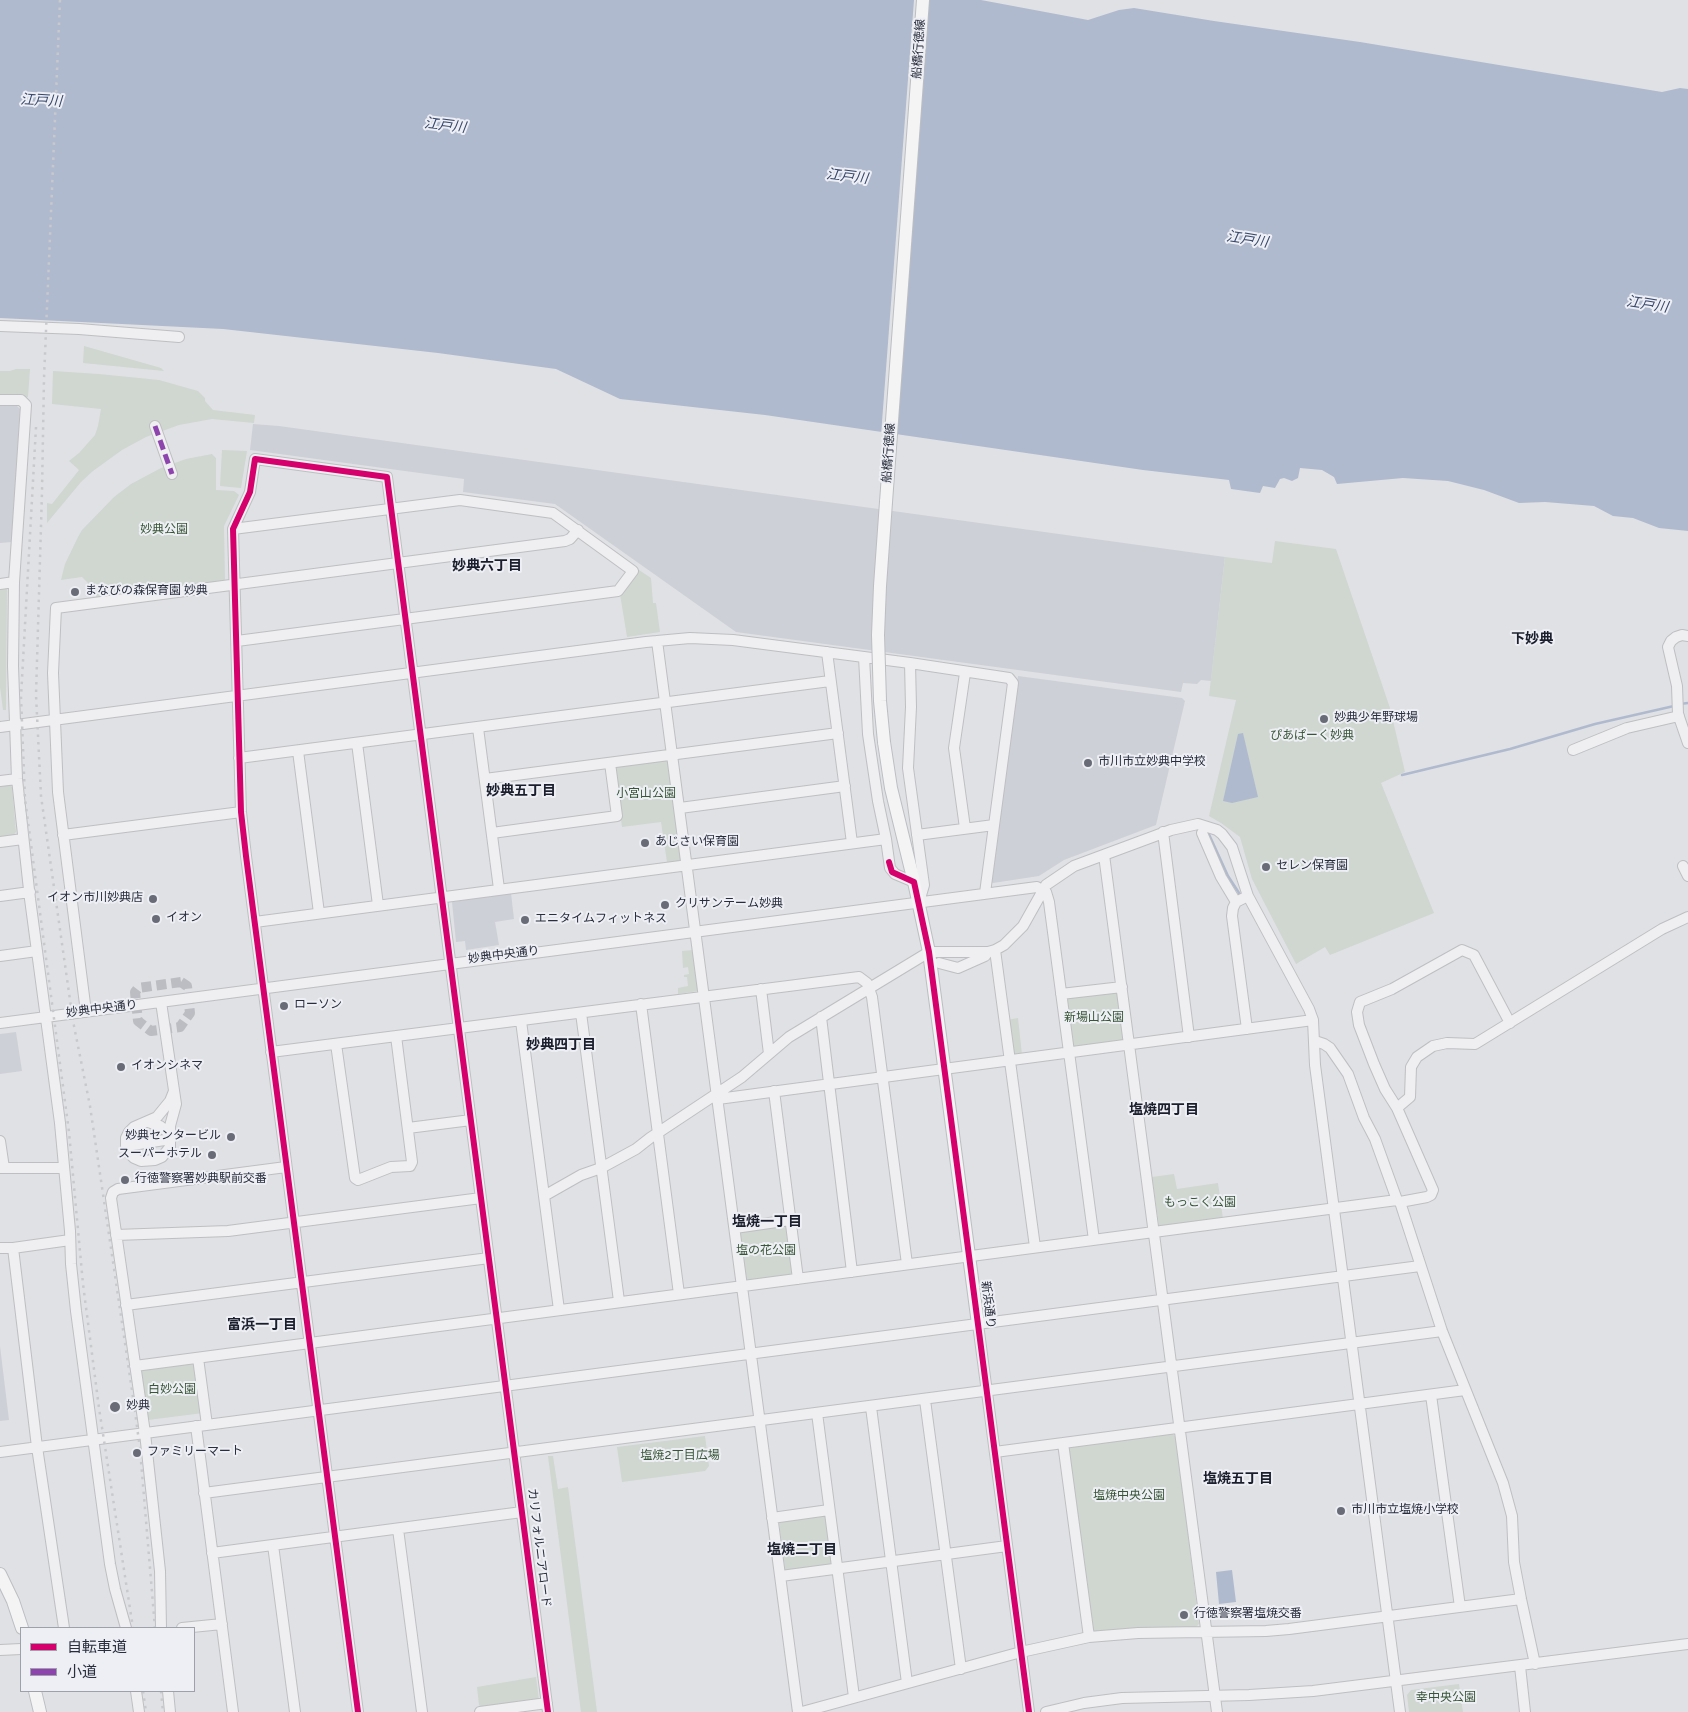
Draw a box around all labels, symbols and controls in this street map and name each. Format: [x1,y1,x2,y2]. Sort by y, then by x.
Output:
street label: 船橋行徳線 [911,19,929,79]
water label: 江戸川 [20,93,62,111]
water label: 江戸川 [423,116,467,138]
water label: 江戸川 [825,167,869,189]
water label: 江戸川 [1225,229,1269,253]
water label: 江戸川 [1625,294,1669,318]
street label: 船橋行徳線 [881,423,899,483]
park label: 妙典公園 [140,524,188,538]
district label: 妙典六丁目 [452,559,522,575]
place label: まなびの森保育園 妙典 [85,585,208,599]
marker: まなびの森保育園 妙典 [69,586,81,598]
district label: 下妙典 [1511,632,1553,648]
place label: 妙典少年野球場 [1334,712,1418,726]
marker: 妙典少年野球場 [1318,713,1330,725]
park label: ぴあぱーく妙典 [1270,730,1354,744]
place label: 市川市立妙典中学校 [1098,756,1206,770]
marker: 市川市立妙典中学校 [1082,757,1094,769]
district label: 妙典五丁目 [486,784,556,800]
park label: 小宮山公園 [616,788,676,802]
place label: あじさい保育園 [655,836,739,850]
marker: あじさい保育園 [639,837,651,849]
place label: セレン保育園 [1276,860,1348,874]
marker: セレン保育園 [1260,861,1272,873]
place label: イオン市川妙典店 [47,892,143,906]
marker: イオン市川妙典店 [147,893,159,905]
place label: クリサンテーム妙典 [675,898,783,912]
marker: クリサンテーム妙典 [659,899,671,911]
place label: イオン [166,912,202,926]
marker: イオン [150,913,162,925]
place label: エニタイムフィットネス [535,913,667,927]
marker: エニタイムフィットネス [519,914,531,926]
street label: 妙典中央通り [467,944,541,968]
street label: 妙典中央通り [65,998,139,1022]
place label: ローソン [294,999,342,1013]
marker: ローソン [278,1000,290,1012]
park label: 新場山公園 [1064,1012,1124,1026]
district label: 妙典四丁目 [526,1038,596,1054]
place label: イオンシネマ [131,1060,203,1074]
marker: イオンシネマ [115,1061,127,1073]
district label: 塩焼四丁目 [1129,1103,1199,1119]
place label: 妙典センタービル [125,1130,221,1144]
marker: 妙典センタービル [225,1131,237,1143]
place label: スーパーホテル [118,1148,202,1162]
marker: スーパーホテル [206,1149,218,1161]
place label: 行徳警察署妙典駅前交番 [135,1173,267,1187]
marker: 行徳警察署妙典駅前交番 [119,1174,131,1186]
park label: もっこく公園 [1164,1197,1236,1211]
district label: 塩焼一丁目 [732,1215,802,1231]
park label: 塩の花公園 [736,1245,796,1259]
street label: 新浜通り [977,1280,997,1330]
district label: 富浜一丁目 [227,1318,297,1334]
park label: 白妙公園 [148,1384,196,1398]
marker: 妙典 [108,1400,122,1414]
place label: 妙典 [126,1400,150,1414]
place label: ファミリーマート [147,1446,243,1460]
marker: ファミリーマート [131,1447,143,1459]
park label: 塩焼2丁目広場 [640,1450,720,1464]
district label: 塩焼五丁目 [1203,1472,1273,1488]
street label: カリフォルニアロード [524,1488,552,1608]
park label: 塩焼中央公園 [1093,1490,1165,1504]
place label: 市川市立塩焼小学校 [1351,1504,1459,1518]
marker: 市川市立塩焼小学校 [1335,1505,1347,1517]
district label: 塩焼二丁目 [767,1543,837,1559]
place label: 行徳警察署塩焼交番 [1194,1608,1302,1622]
marker: 行徳警察署塩焼交番 [1178,1609,1190,1621]
legend [20,1627,195,1692]
text: 自転車道 [67,1639,127,1658]
text: 小道 [67,1664,97,1683]
park label: 幸中央公園 [1416,1692,1476,1706]

